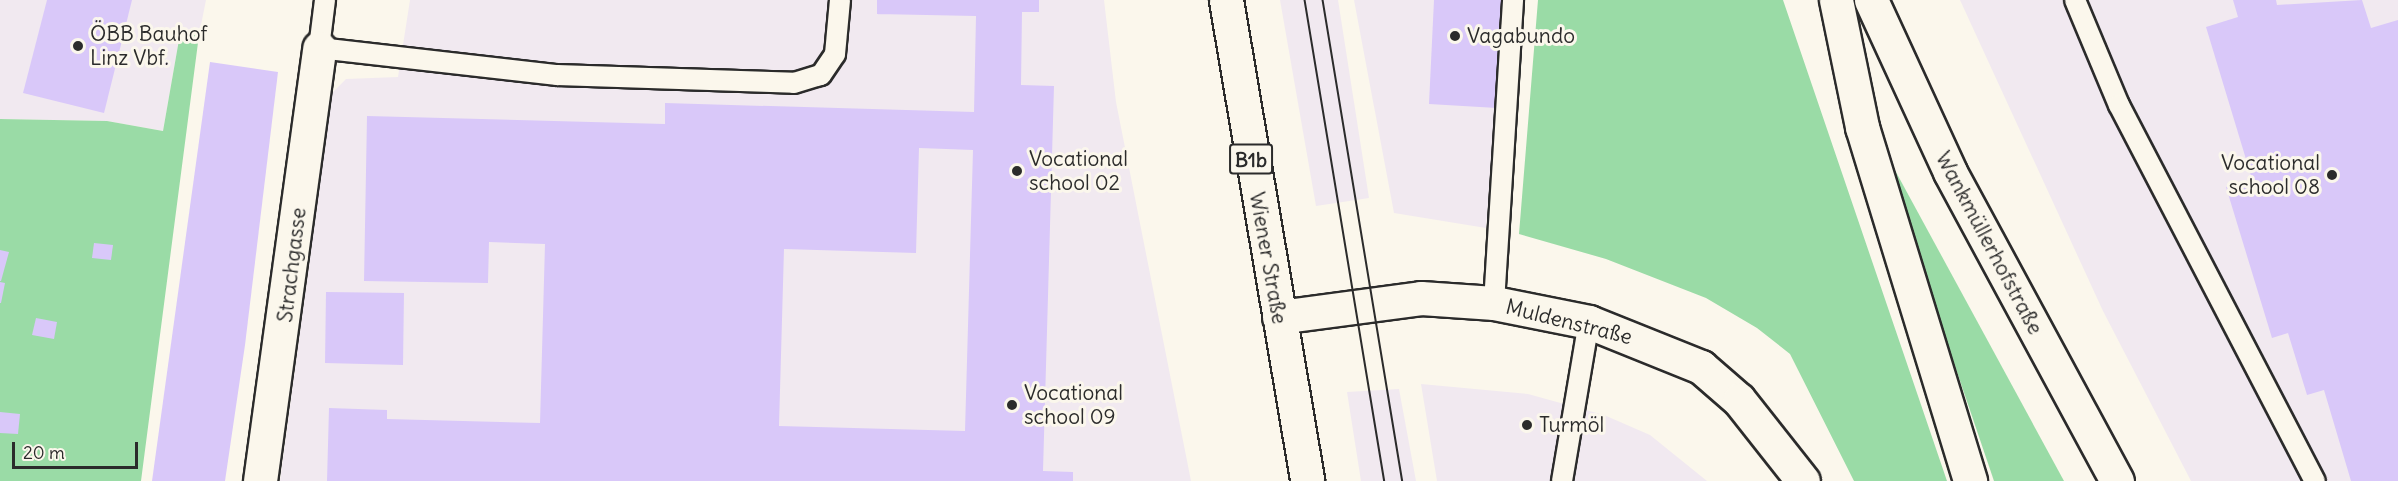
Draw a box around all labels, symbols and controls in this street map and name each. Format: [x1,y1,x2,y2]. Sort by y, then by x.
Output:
place label: ÖBB Bauhof Linz Vbf. [90,21,207,71]
place label: Vagabundo [1467,23,1575,49]
marker: Vagabundo [1448,29,1462,43]
marker: ÖBB Bauhof Linz Vbf. [71,39,85,53]
road number: B1b [1228,142,1274,176]
place label: Vocational school 02 [1029,146,1128,196]
street label: Wankmüllerhofstraße [1930,147,2048,339]
place label: Vocational school 08 [2221,150,2320,200]
marker: Vocational school 02 [1010,164,1024,178]
marker: Vocational school 08 [2325,168,2339,182]
street label: Wiener Straße [1244,190,1292,326]
street label: Strachgasse [272,206,312,324]
street label: Muldenstraße [1503,294,1635,350]
place label: Vocational school 09 [1024,380,1123,430]
marker: Vocational school 09 [1005,398,1019,412]
place label: Turmöl [1539,412,1604,438]
marker: Turmöl [1520,418,1534,432]
scale bar [15,430,141,468]
text: 20 m [23,441,65,464]

